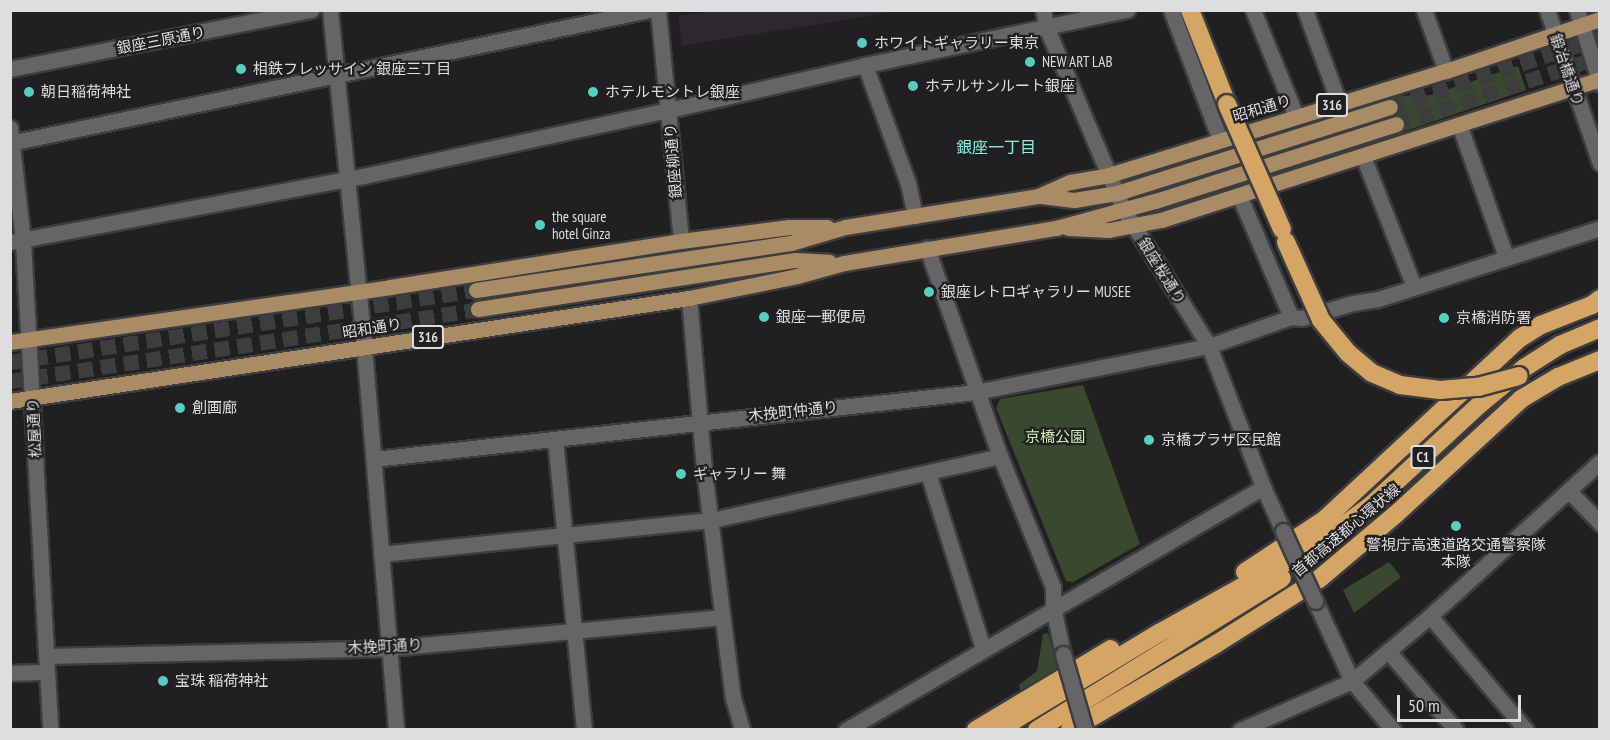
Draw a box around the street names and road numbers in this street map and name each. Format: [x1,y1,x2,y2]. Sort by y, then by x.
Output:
street label: 銀座三原通り [115,23,207,57]
street label: 鍛冶橋通り [1546,32,1588,108]
street label: 昭和通り [1231,91,1293,125]
road number: 316 [1316,94,1348,116]
street label: 銀座柳通り [661,123,685,199]
street label: 銀座桜通り [1134,234,1190,308]
street label: 昭和通り [341,314,403,342]
road number: 316 [412,326,444,348]
street label: 木挽町仲通り [747,397,839,425]
street label: 松屋通り [23,398,45,458]
road number: C1 [1410,446,1436,468]
street label: 首都高速都心環状線 [1289,480,1403,580]
street label: 木挽町通り [347,635,423,657]

